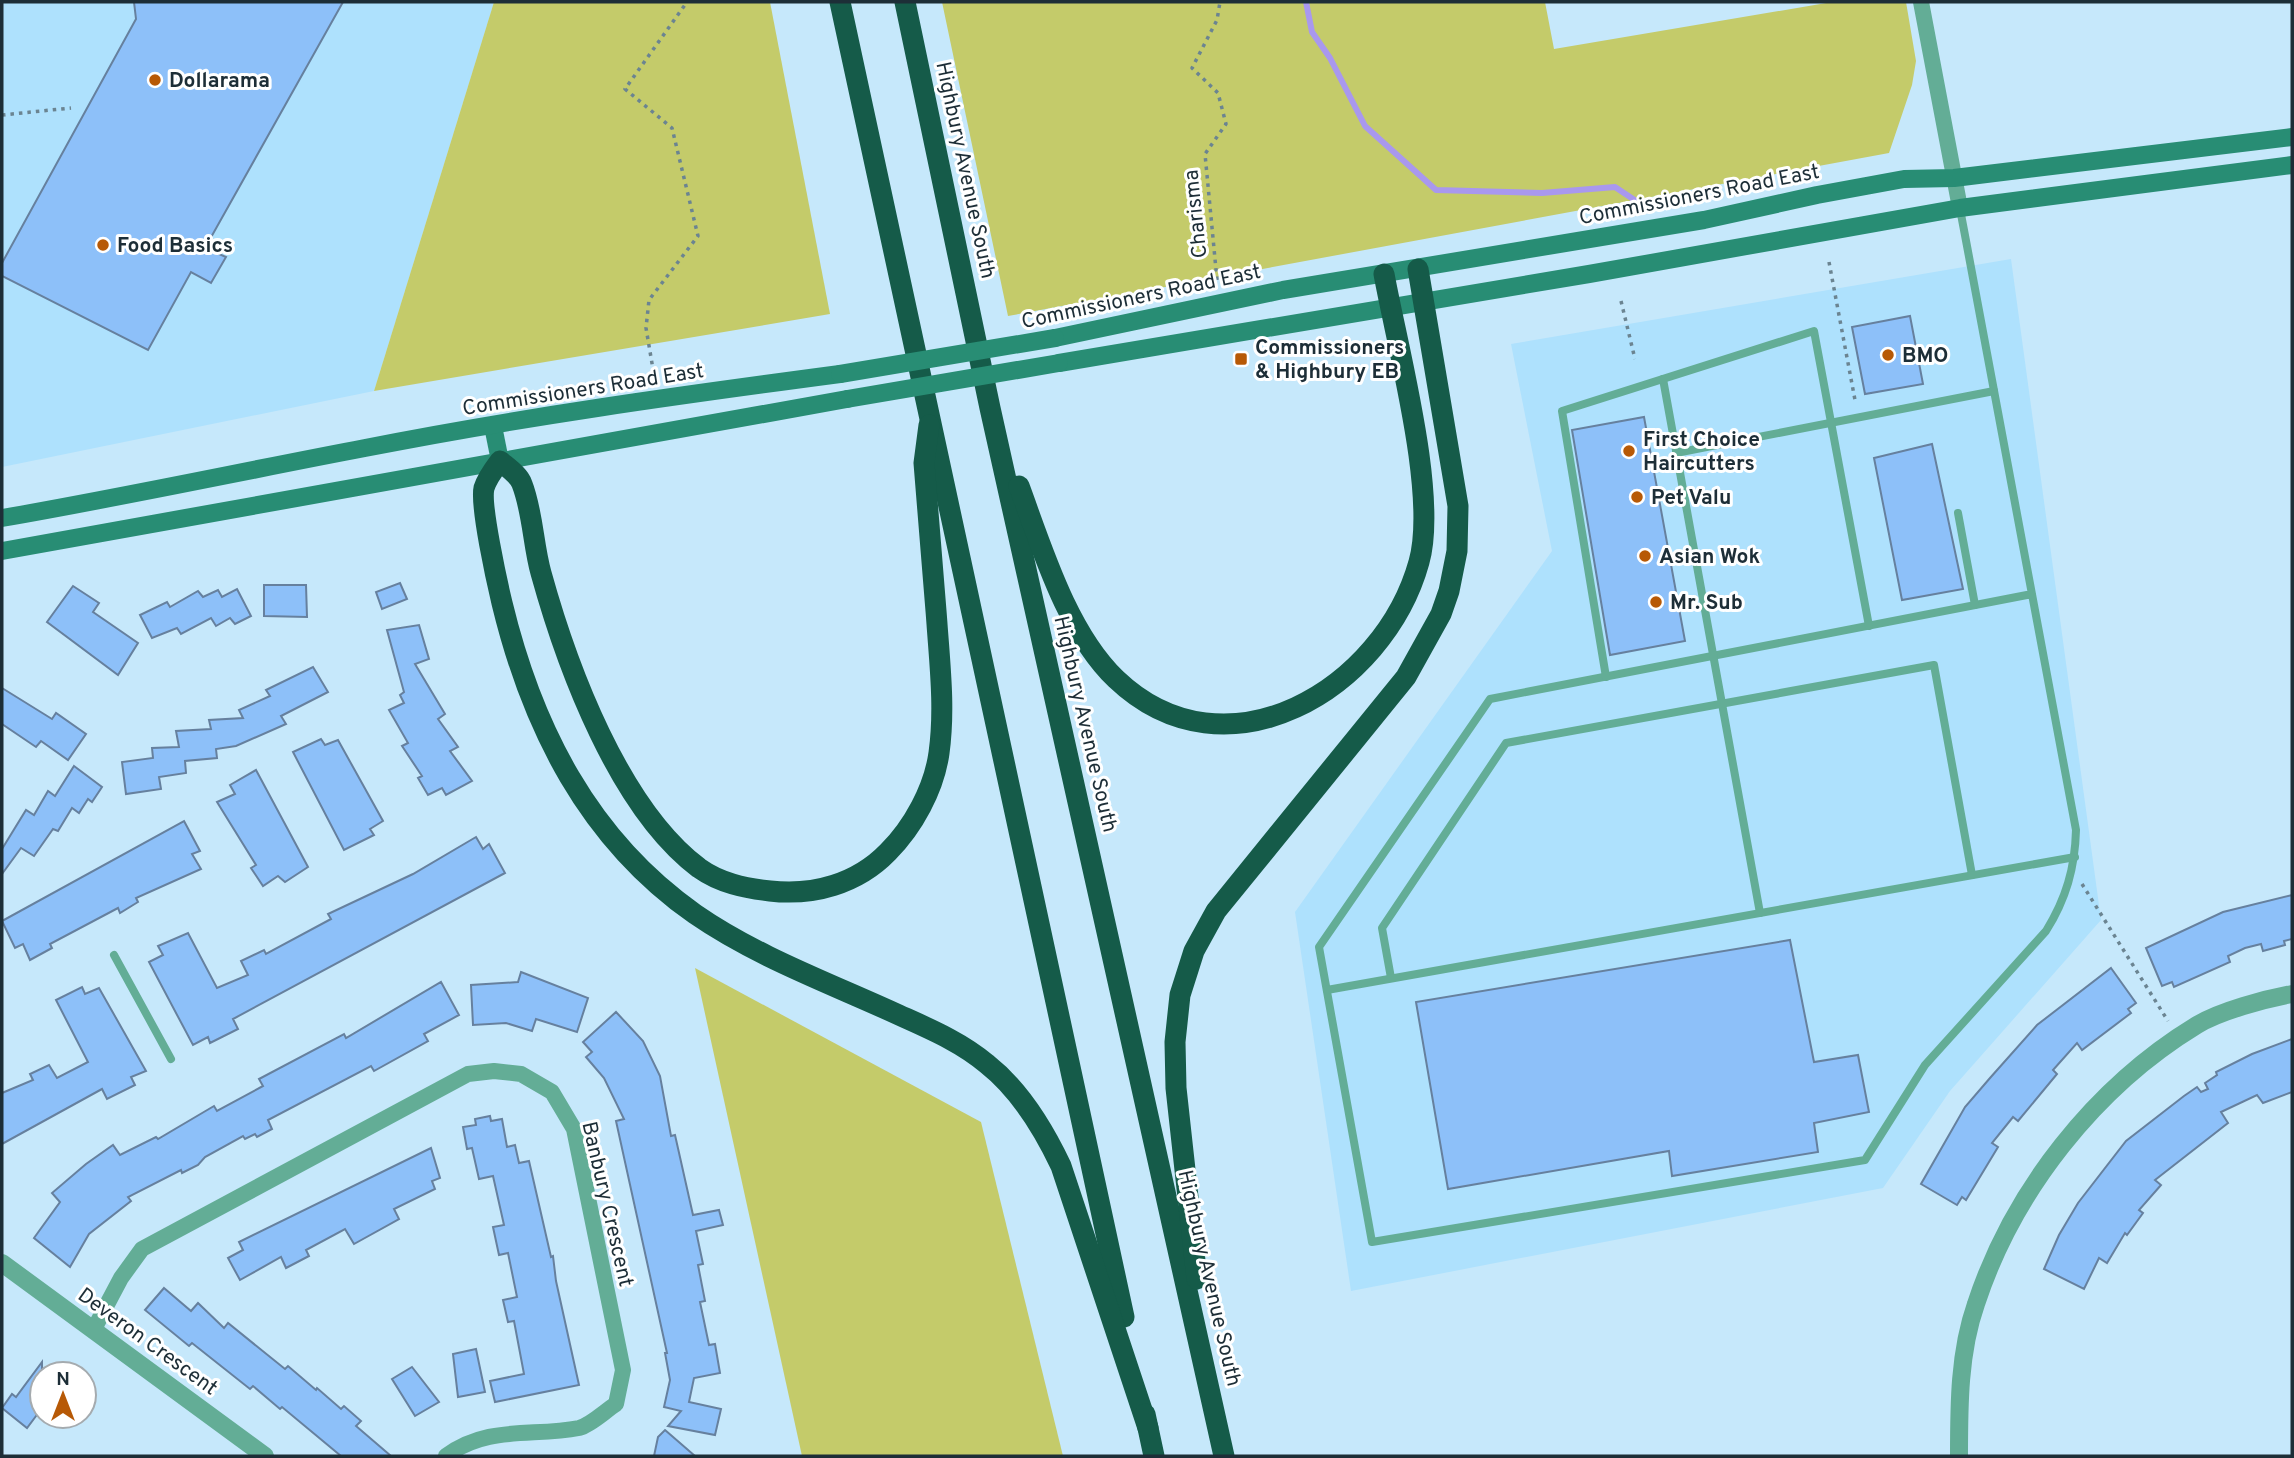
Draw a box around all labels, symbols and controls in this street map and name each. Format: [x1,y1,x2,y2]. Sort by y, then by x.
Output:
street label: Highbury Avenue South [928,59,1001,281]
place label: Dollarama [169,68,270,95]
marker: Dollarama [147,72,163,88]
street label: Commissioners Road East [1577,159,1822,232]
street label: Charisma [1178,168,1215,260]
place label: Food Basics [117,233,233,260]
marker: Food Basics [95,237,111,253]
street label: Commissioners Road East [1019,259,1264,336]
place label: Commissioners & Highbury EB [1255,335,1404,386]
place label: BMO [1902,343,1949,370]
marker: BMO [1880,347,1896,363]
marker: Commissioners & Highbury EB [1233,351,1249,367]
street label: Commissioners Road East [461,358,706,423]
place label: First Choice Haircutters [1643,427,1760,478]
marker: First Choice Haircutters [1621,443,1637,459]
place label: Pet Valu [1651,485,1731,512]
marker: Pet Valu [1629,489,1645,505]
place label: Asian Wok [1659,544,1760,571]
marker: Asian Wok [1637,548,1653,564]
place label: Mr. Sub [1670,590,1743,617]
marker: Mr. Sub [1648,594,1664,610]
street label: Highbury Avenue South [1047,614,1123,835]
street label: Banbury Crescent [574,1119,639,1290]
street label: Highbury Avenue South [1171,1168,1247,1389]
street label: Deveron Crescent [72,1282,223,1402]
north arrow [28,1360,98,1430]
text: N [56,1368,70,1392]

